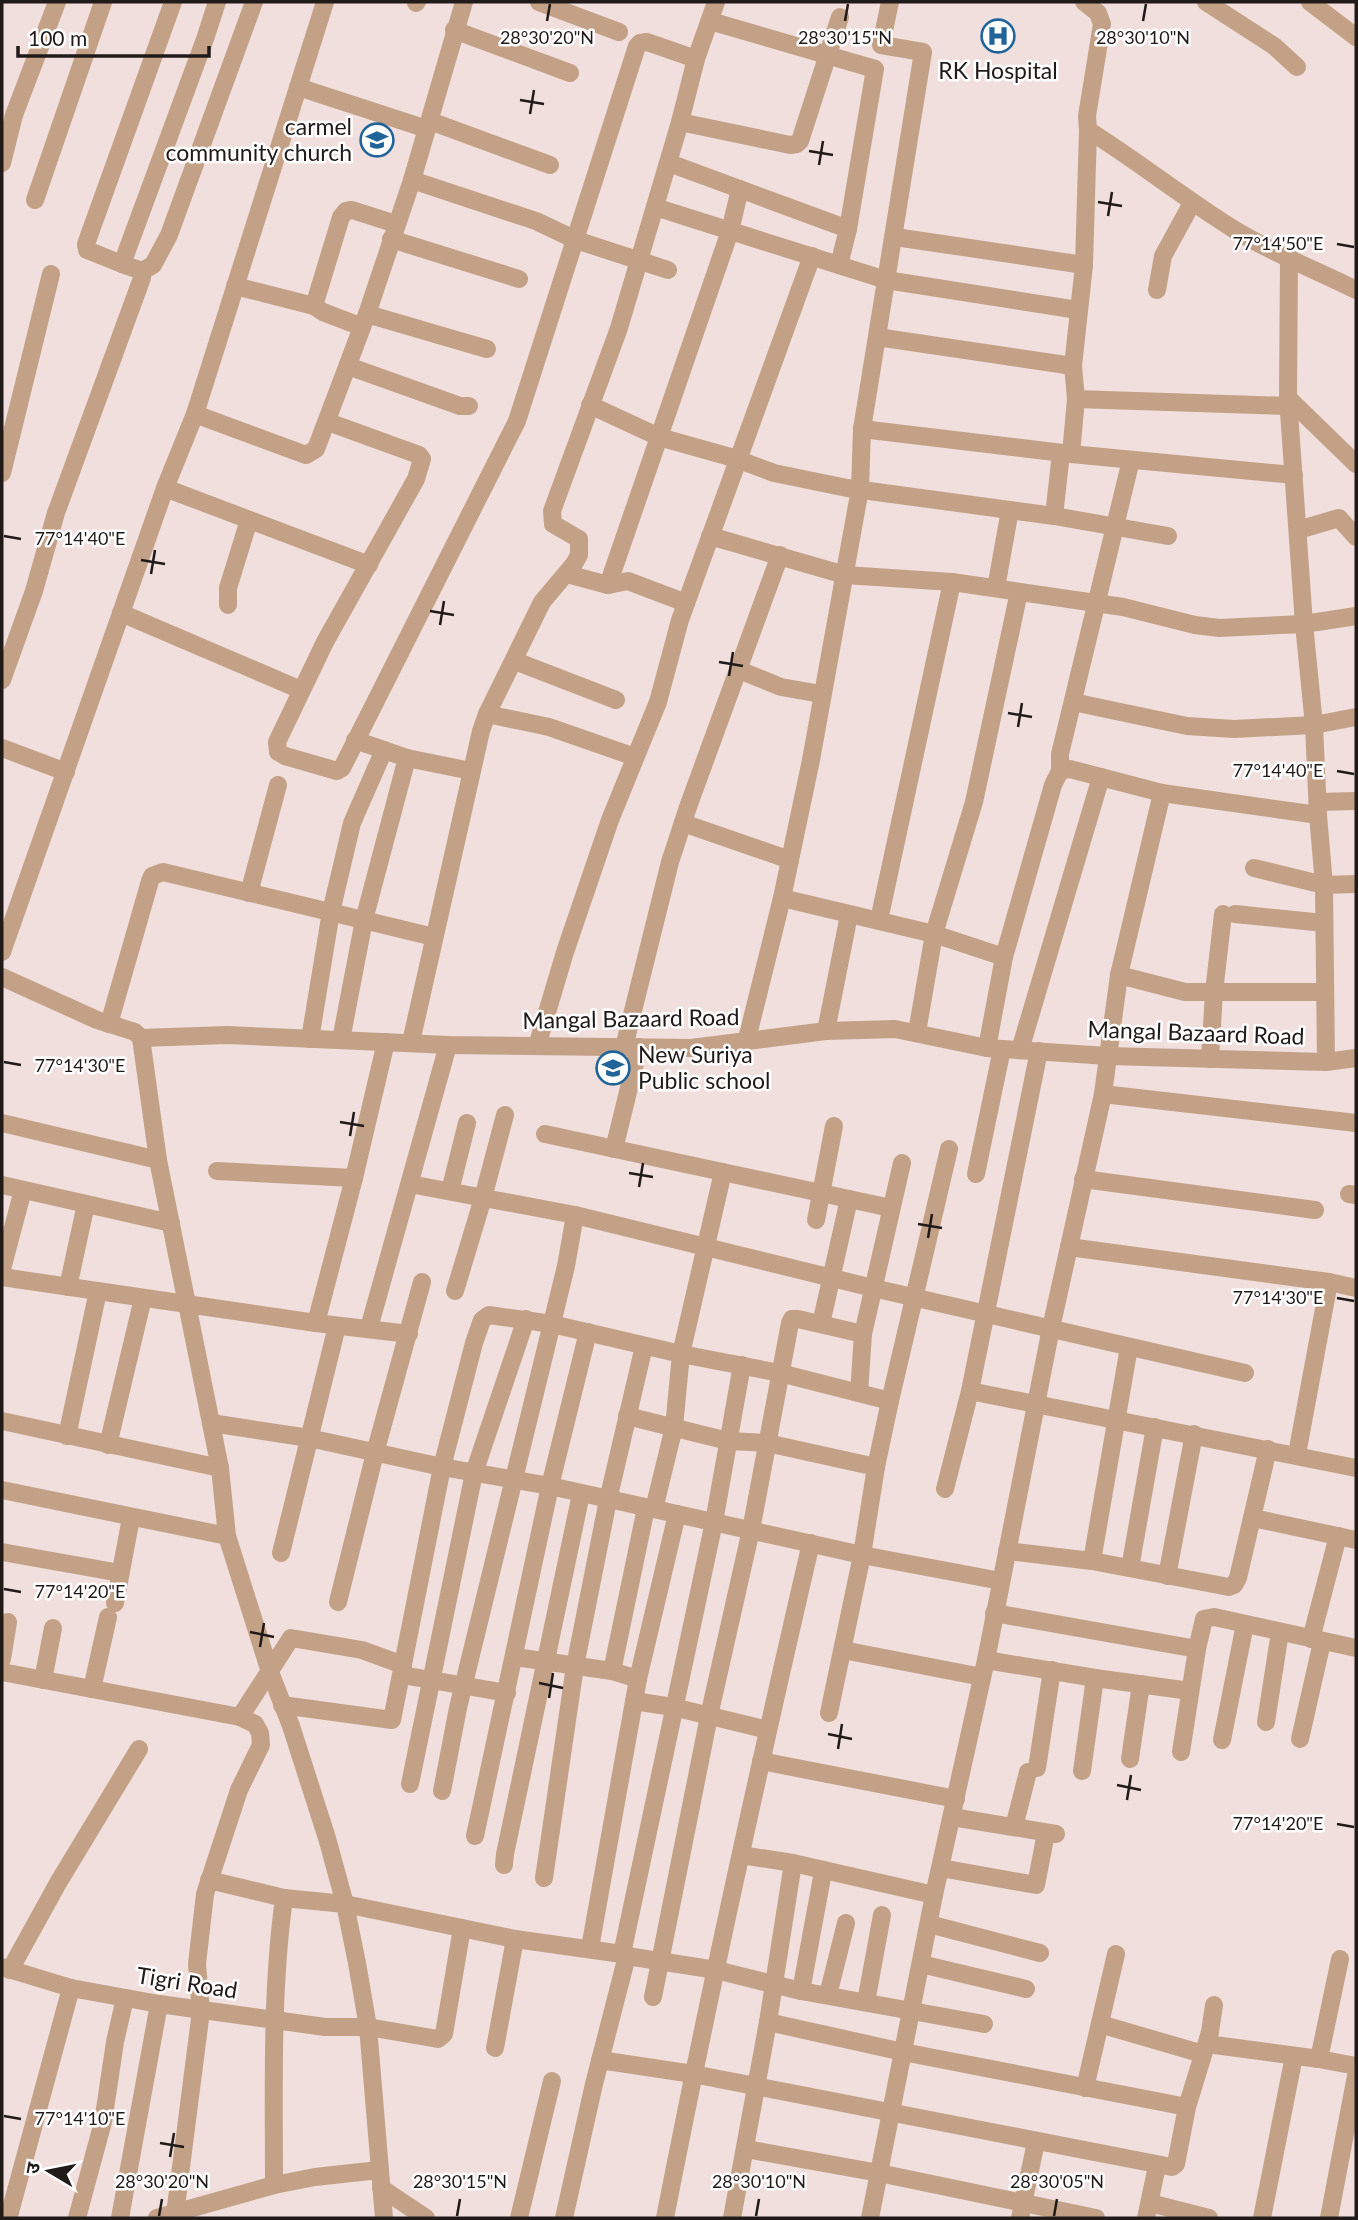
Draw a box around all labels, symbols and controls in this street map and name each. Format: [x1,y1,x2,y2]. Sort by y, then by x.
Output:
scale bar [18,14,208,58]
hospital icon: RK Hospital [979,17,1017,55]
text: 100 m [28,25,87,50]
text: 28°30'20"N [500,26,594,48]
text: 28°30'15"N [798,26,892,48]
text: 28°30'10"N [1096,26,1190,48]
place label: RK Hospital [938,56,1058,84]
place label: carmel community church [165,112,352,166]
school or university icon: carmel community church [358,121,396,159]
text: 77°14'50"E [1233,232,1323,254]
text: 77°14'40"E [35,527,125,549]
text: 77°14'40"E [1233,759,1323,781]
street label: Mangal Bazaard Road [522,1002,740,1034]
street label: Mangal Bazaard Road [1087,1014,1305,1050]
place label: New Suriya Public school [638,1040,771,1094]
school or university icon: New Suriya Public school [594,1049,632,1087]
text: 77°14'30"E [35,1054,125,1076]
text: 77°14'30"E [1233,1286,1323,1308]
text: 77°14'20"E [35,1580,125,1602]
text: 77°14'20"E [1233,1812,1323,1834]
street label: Tigri Road [135,1960,240,2004]
text: 77°14'10"E [35,2107,125,2129]
north arrow [14,2136,84,2206]
text: उ [19,2160,44,2175]
text: 28°30'20"N [115,2170,209,2192]
text: 28°30'15"N [413,2170,507,2192]
text: 28°30'10"N [712,2170,806,2192]
text: 28°30'05"N [1010,2170,1104,2192]

